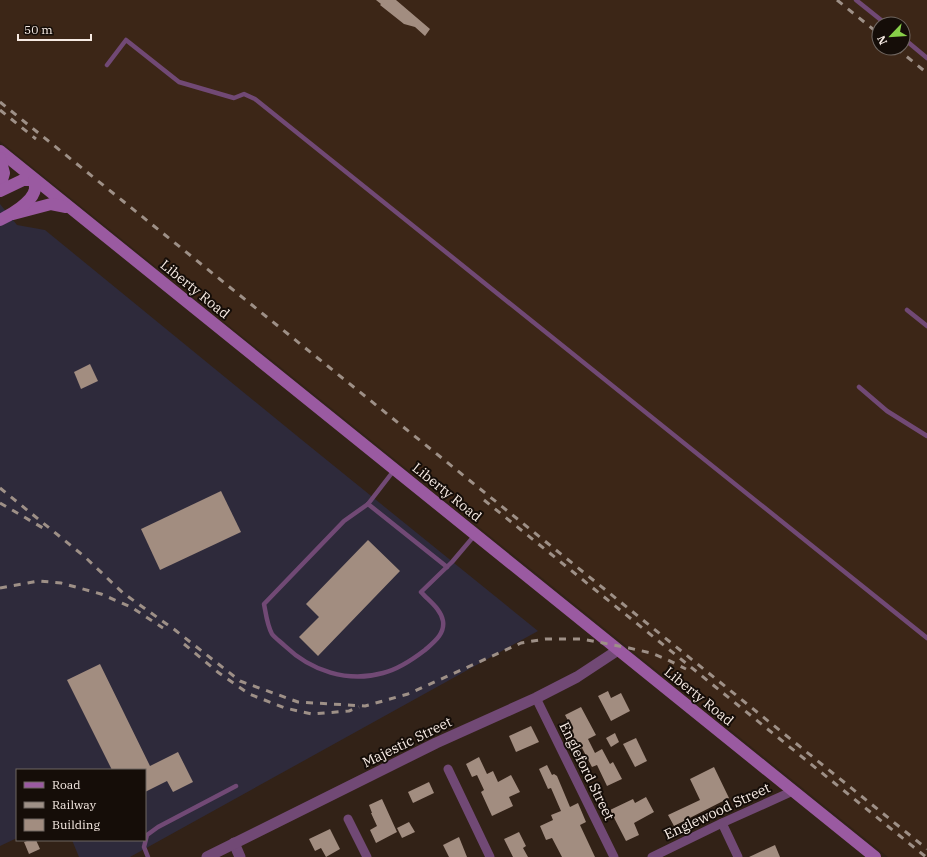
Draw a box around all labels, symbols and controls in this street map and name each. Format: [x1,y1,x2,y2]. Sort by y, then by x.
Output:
scale bar [18,16,91,42]
north arrow [871,16,911,56]
text: 50 m [24,22,53,37]
text: N [874,33,890,47]
street label: Liberty Road [157,256,234,323]
street label: Liberty Road [409,459,486,526]
street label: Liberty Road [661,663,738,730]
street label: Majestic Street [359,713,455,771]
street label: Engleford Street [555,719,619,823]
legend [16,769,146,841]
text: Road [52,777,81,792]
street label: Englewood Street [661,778,773,843]
text: Railway [52,797,97,812]
text: Building [52,817,100,832]

